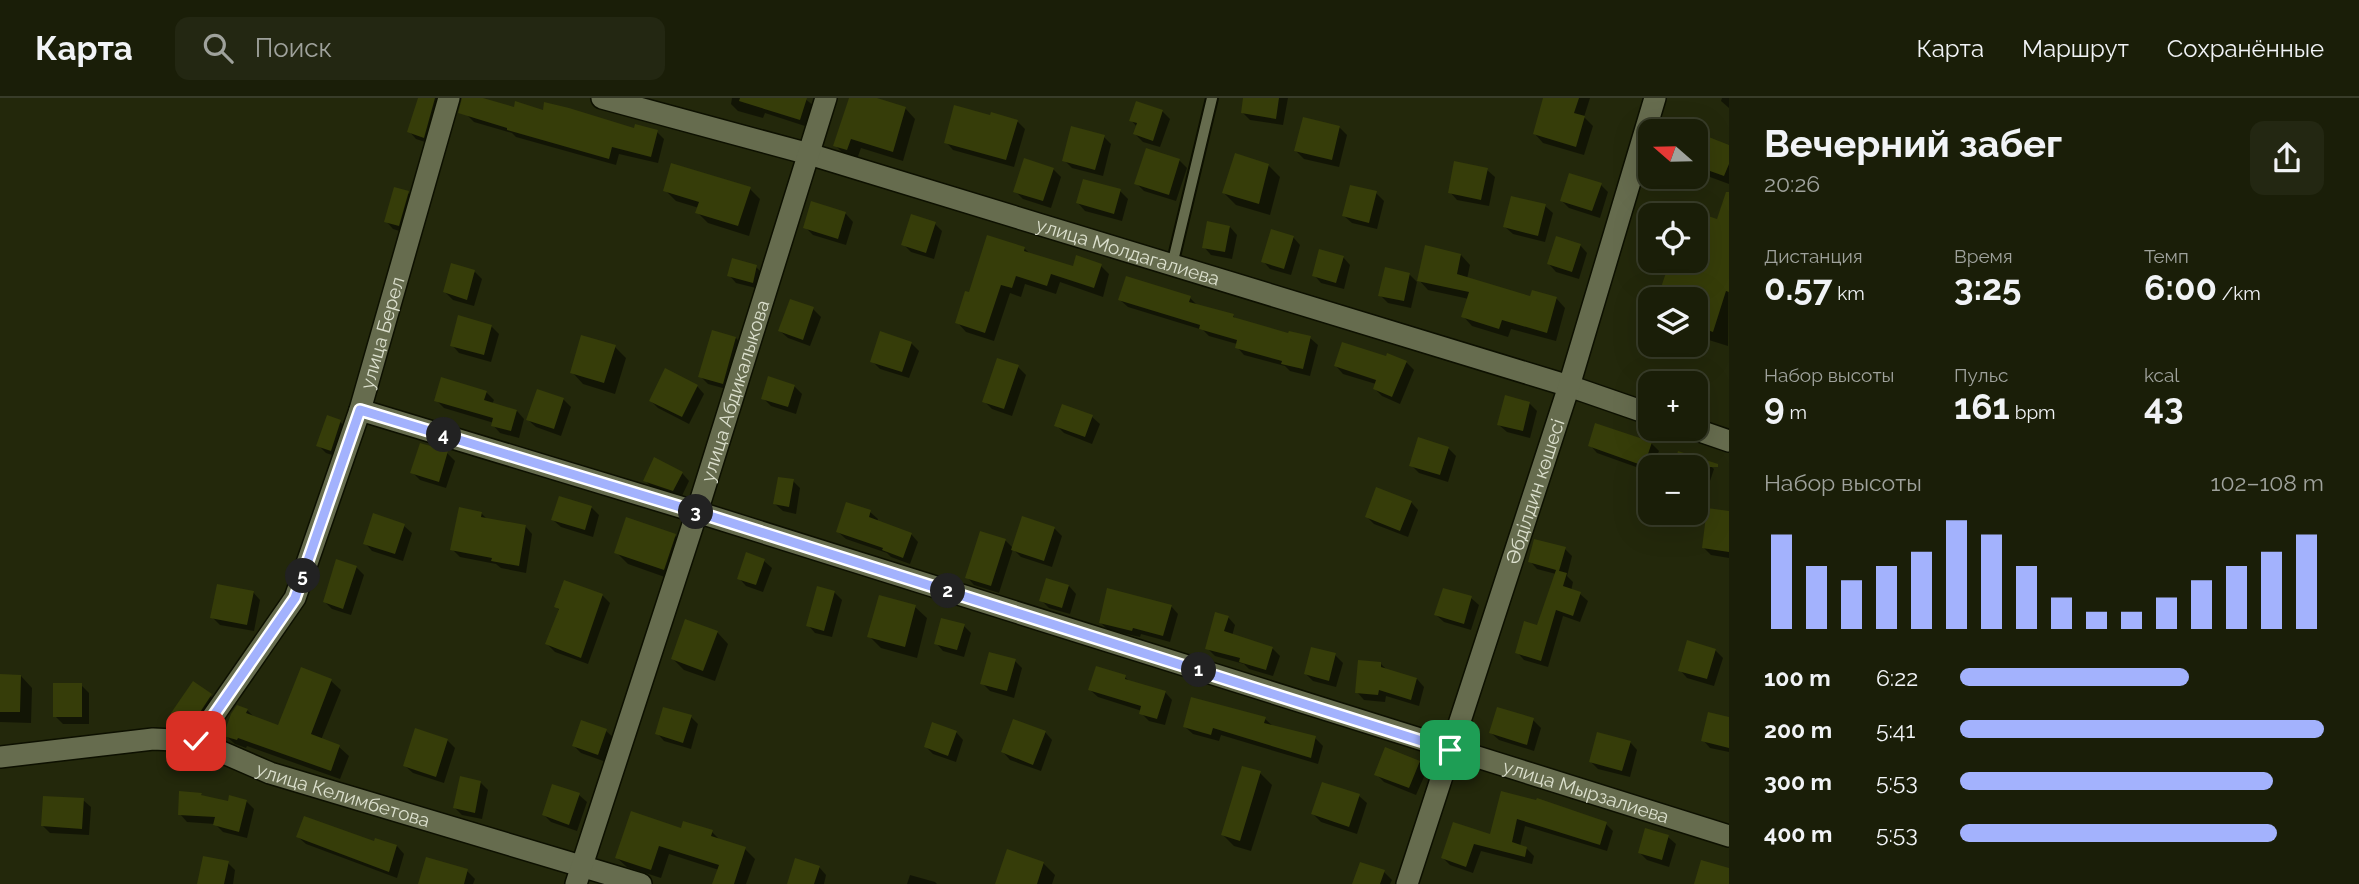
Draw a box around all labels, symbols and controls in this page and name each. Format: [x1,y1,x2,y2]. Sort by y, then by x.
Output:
search box [175,17,665,80]
text: Карта [35,29,133,68]
icon: search [199,29,237,67]
text: Поиск [255,33,332,63]
text: Карта [1916,34,1984,63]
text: Маршрут [2022,34,2129,63]
text: Сохранённые [2167,34,2324,63]
north arrow [1638,119,1708,189]
map controls [1638,119,1708,525]
text: Вечерний забег [1764,121,2062,166]
button: share [2250,121,2324,195]
text: 20:26 [1764,170,1820,197]
button: locate [1638,203,1708,273]
street label: улица Молдагалиева [1034,213,1222,290]
text: Дистанция [1764,245,1863,267]
text: Время [1954,245,2013,267]
text: Темп [2144,245,2189,267]
text: 0.57 [1764,267,1832,308]
text: 3:25 [1954,267,2021,308]
text: 6:00 [2144,267,2217,308]
street label: улица Берел [356,274,408,392]
text: km [1832,282,1865,304]
text: /km [2217,282,2261,304]
button: layers [1638,287,1708,357]
street label: улица Абдикалыкова [696,297,773,485]
text: Набор высоты [1764,364,1894,386]
text: Пульс [1954,364,2008,386]
text: kcal [2144,364,2180,386]
button: + [1638,371,1708,441]
text: 9 [1764,386,1785,427]
text: 161 [1954,386,2010,427]
text: 43 [2144,386,2184,427]
text: m [1785,401,1807,423]
text: bpm [2010,401,2056,423]
street label: Әбділдин көшесі [1501,416,1569,567]
pin: 4 [426,418,462,452]
text: 4 [438,423,449,445]
button: − [1638,455,1708,525]
text: Набор высоты [1764,469,1922,496]
text: 102–108 m [2211,469,2324,496]
pin: 3 [678,494,714,530]
text: 3 [690,500,701,522]
pin: 5 [286,559,320,594]
text: 5 [297,564,308,586]
pin: 2 [930,574,965,608]
text: 2 [942,579,953,601]
pin: 1 [1182,652,1216,688]
text: 1 [1194,658,1203,680]
text: 100 m [1764,664,1831,691]
text: 6:22 [1876,664,1918,691]
pin [166,711,226,771]
text: 200 m [1764,716,1832,743]
text: 5:41 [1876,716,1915,743]
pin [1420,720,1480,780]
icon: check [177,722,215,760]
icon: arrive [1431,731,1469,769]
street label: улица Мырзалиева [1500,755,1672,828]
street label: улица Келимбетова [253,757,433,831]
text: 300 m [1764,768,1832,795]
text: 5:53 [1876,768,1918,795]
text: 400 m [1764,820,1832,847]
text: 5:53 [1876,820,1918,847]

